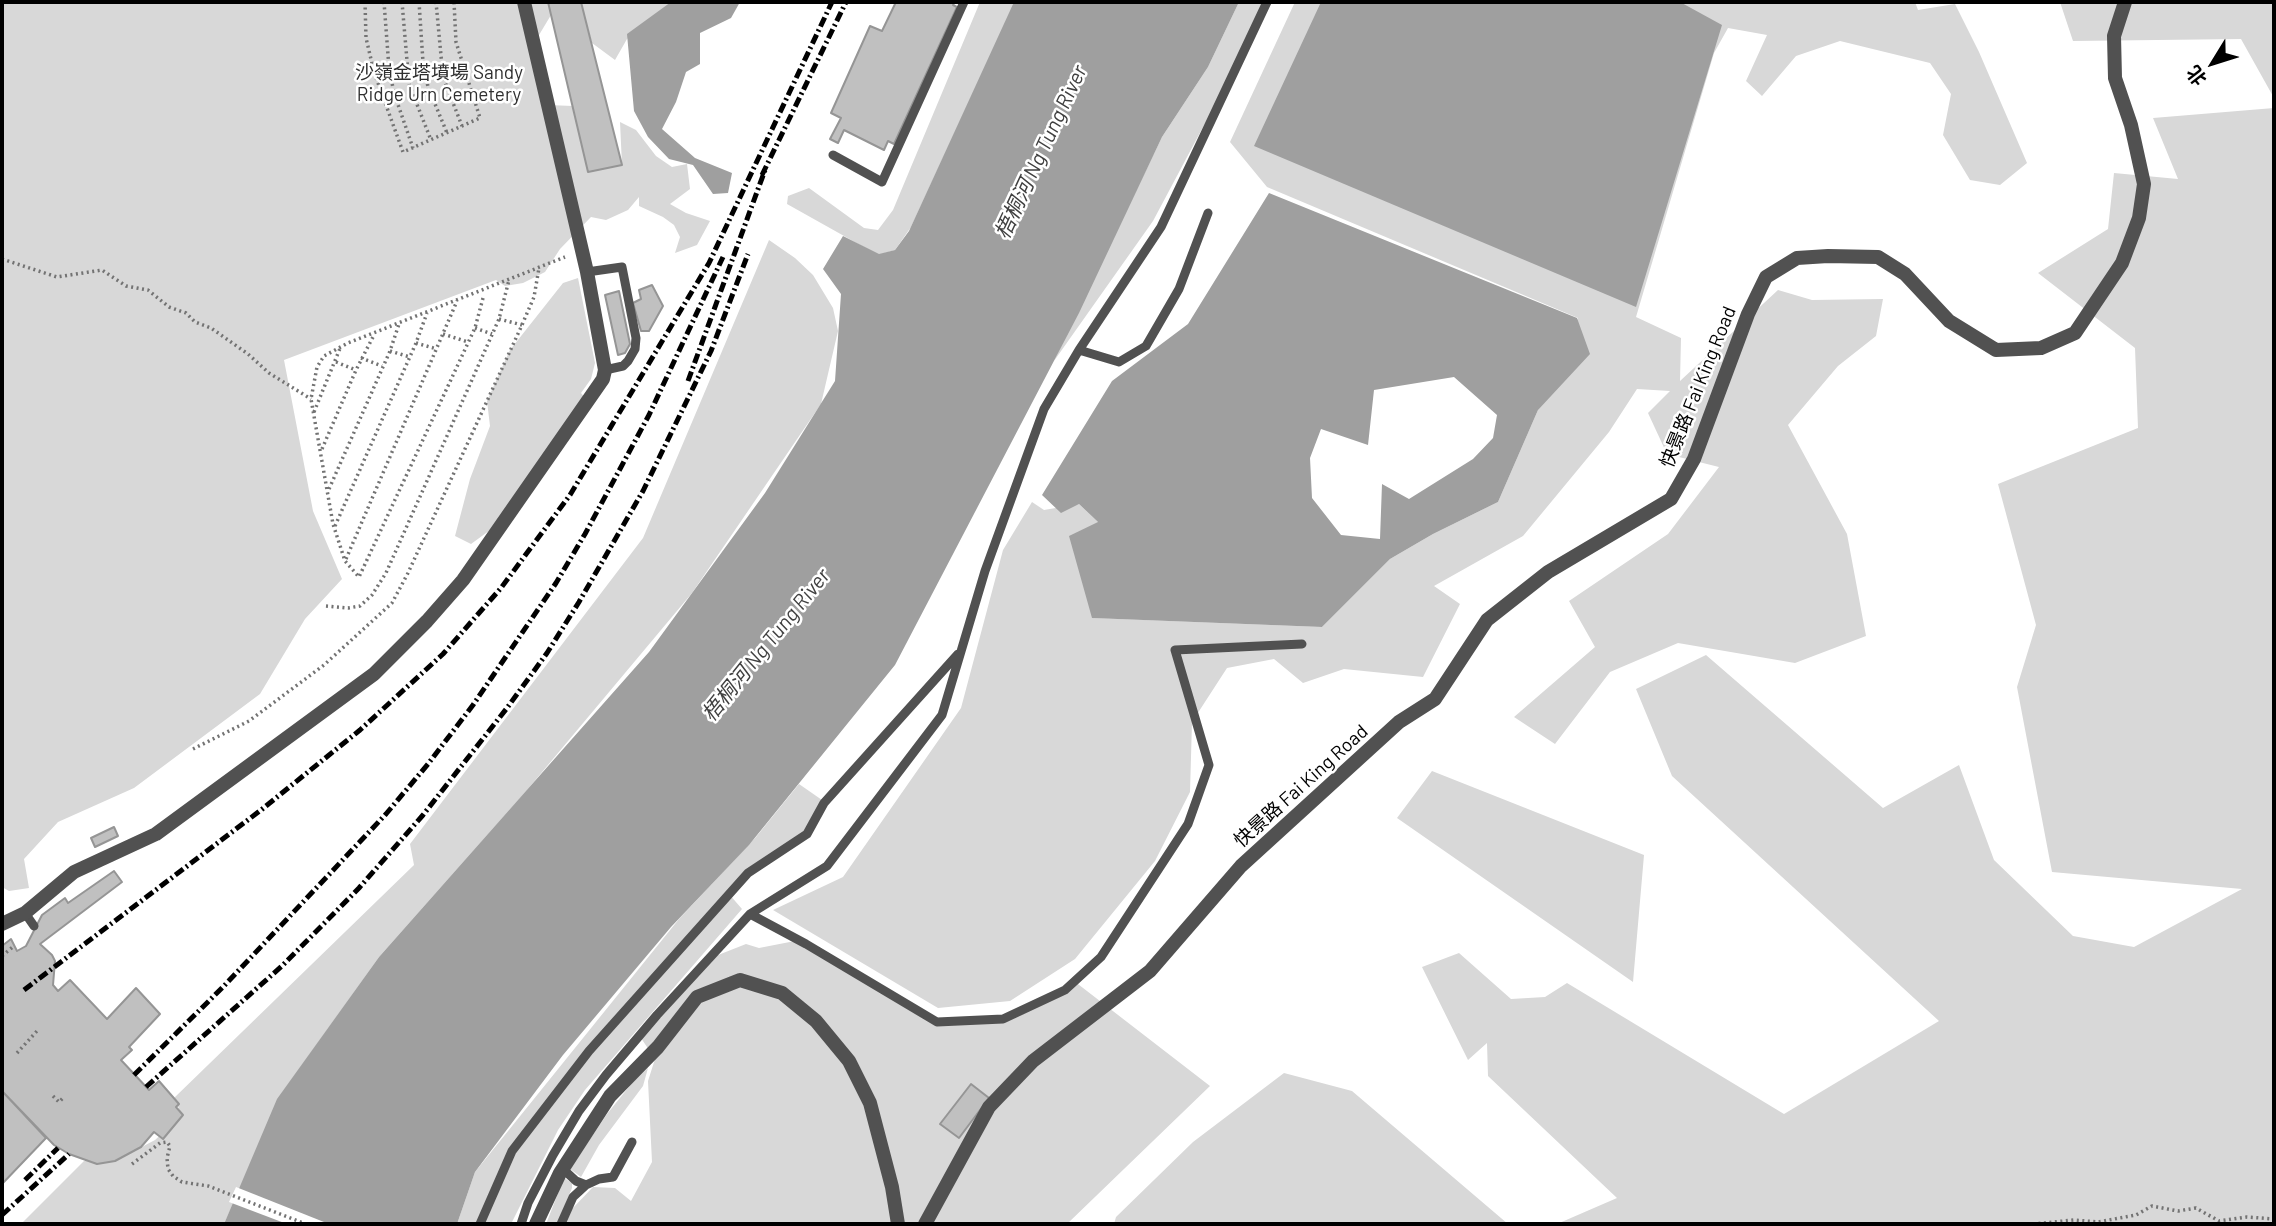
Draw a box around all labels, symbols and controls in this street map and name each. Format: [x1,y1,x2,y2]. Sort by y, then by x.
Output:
north arrow [2178,28,2248,98]
water label: 梧桐河 Ng Tung River [990,61,1092,243]
park label: 沙嶺金塔墳場 Sandy Ridge Urn Cemetery [355,62,523,106]
text: 北 [2181,62,2211,91]
street label: 快景路 Fai King Road [1655,303,1741,471]
water label: 梧桐河 Ng Tung River [697,564,835,726]
street label: 快景路 Fai King Road [1229,720,1373,852]

